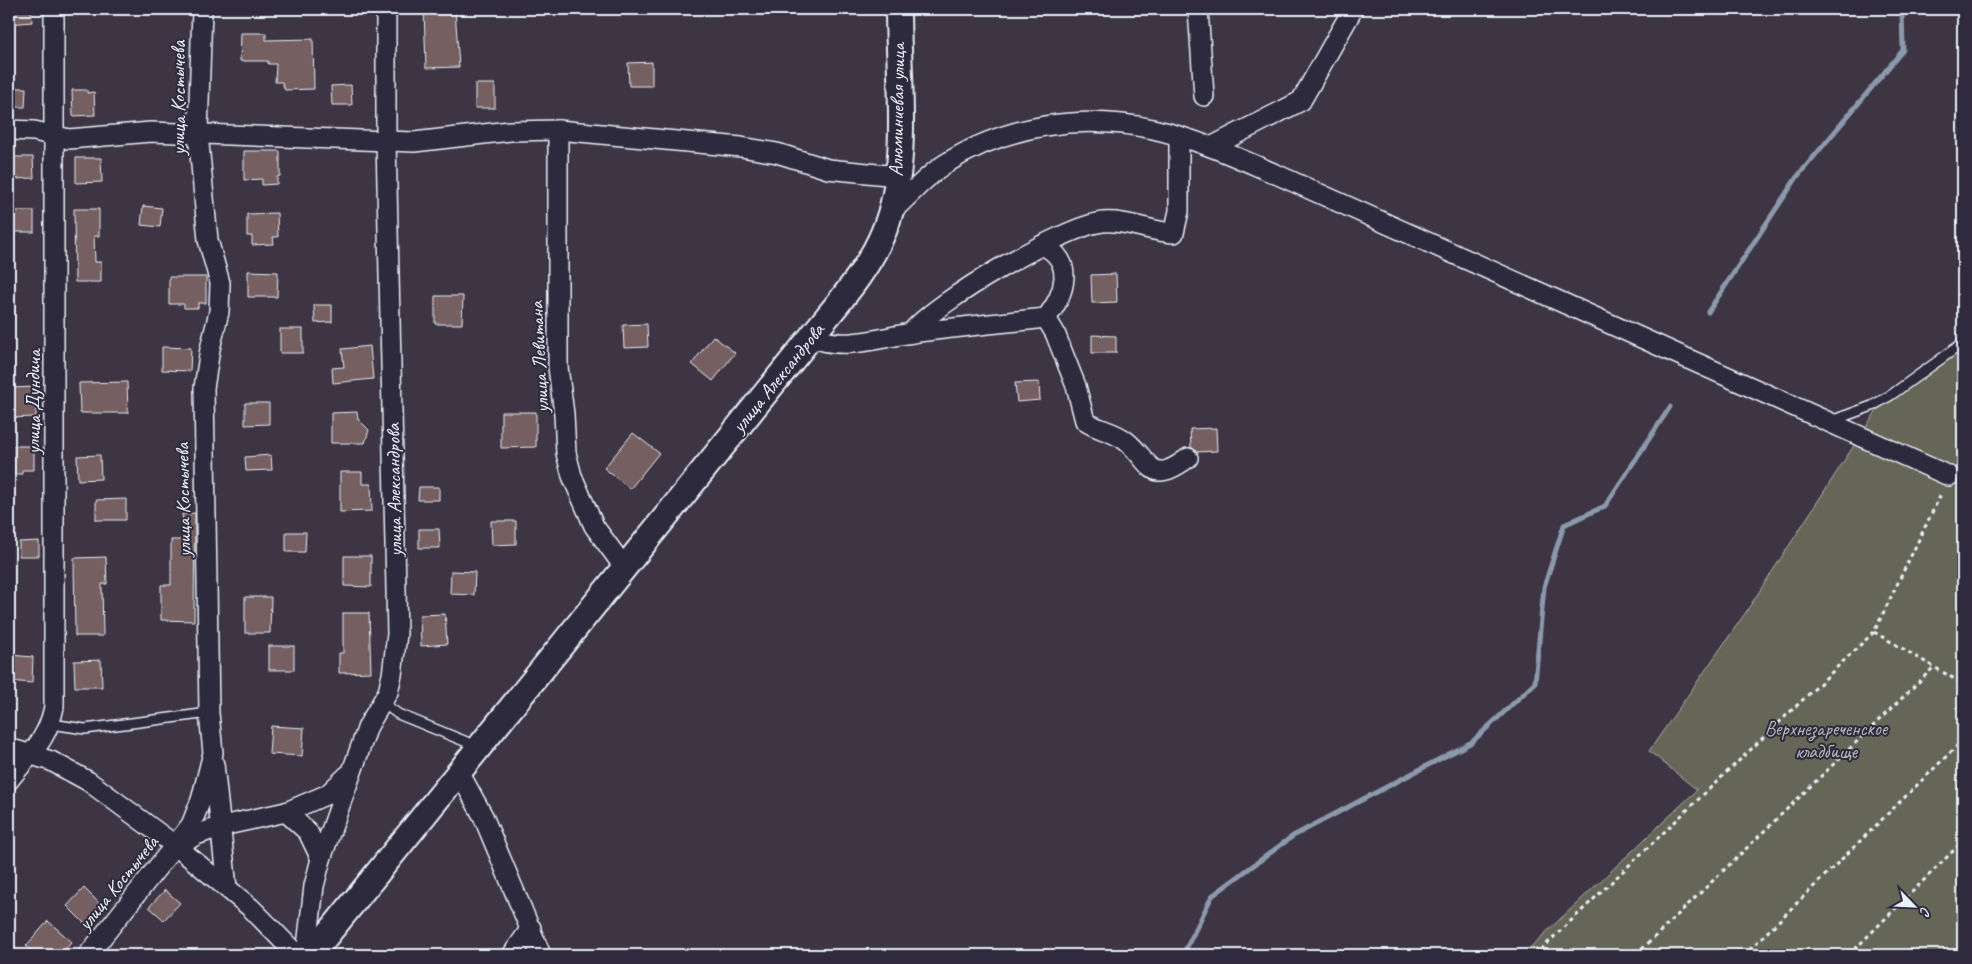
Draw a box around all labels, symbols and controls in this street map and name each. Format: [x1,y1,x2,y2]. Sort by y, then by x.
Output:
street label: улица Костычева [166,39,191,156]
street label: Алюминиевая улица [883,41,911,177]
street label: улица Левитана [524,299,554,414]
street label: улица Александрова [726,317,830,439]
street label: улица Дундича [21,348,46,455]
street label: улица Александрова [380,422,408,558]
street label: улица Костычева [169,441,197,558]
park label: Верхнезареченское кладбище [1765,716,1889,764]
street label: улица Костычева [72,829,165,936]
north arrow [1890,882,1940,932]
text: С [1915,904,1935,920]

